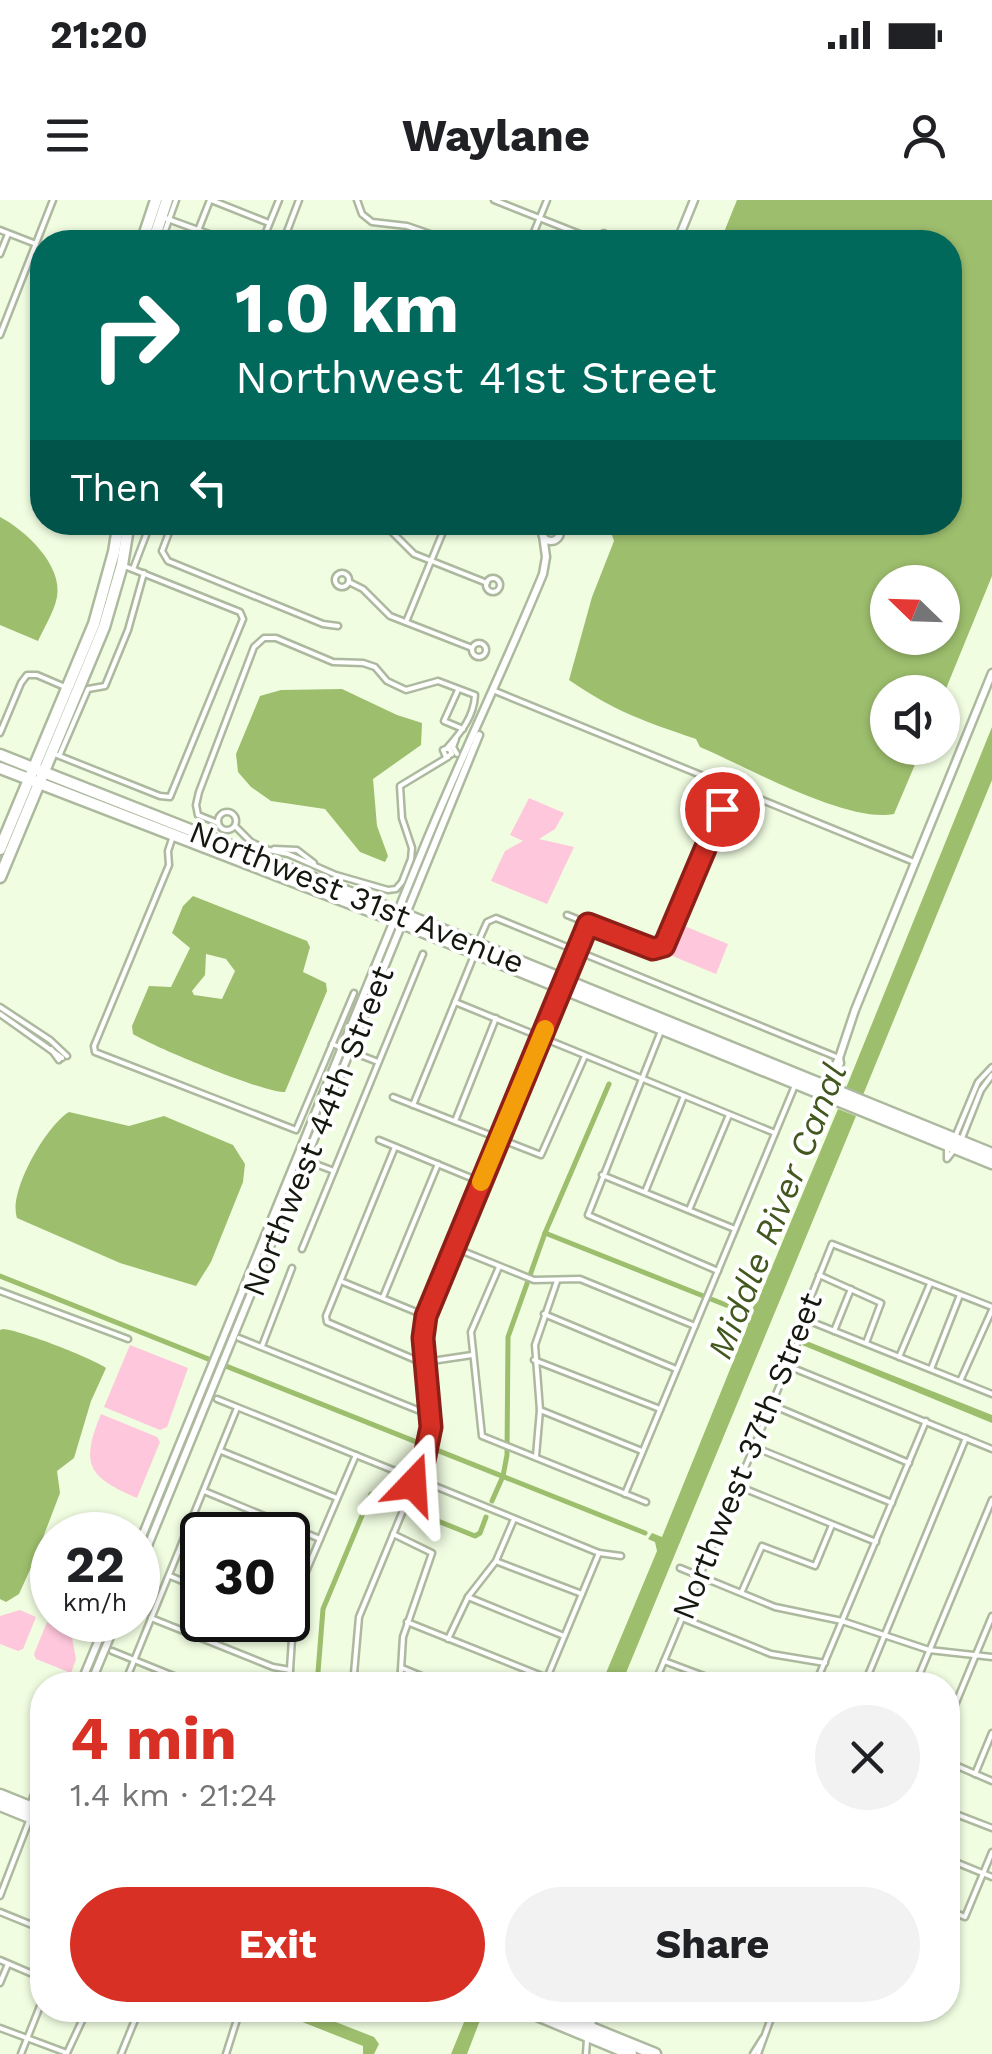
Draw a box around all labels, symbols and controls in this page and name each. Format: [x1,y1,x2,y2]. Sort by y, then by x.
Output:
text: 21:20 [50,13,148,57]
icon: menu [40,108,95,163]
icon: person [897,108,952,163]
text: Waylane [402,109,590,162]
text: 1.0 km [235,267,459,349]
icon: right [70,270,200,400]
text: Northwest 41st Street [235,351,717,404]
icon: left [181,460,236,515]
text: Then [70,466,161,510]
north arrow [870,565,960,655]
map controls [870,565,960,765]
button: sound [870,675,960,765]
pin [680,767,765,852]
icon: arrive [695,782,750,837]
street label: Northwest 31st Avenue [184,812,530,982]
street label: Northwest 44th Street [234,960,402,1302]
water label: Middle River Canal [699,1057,855,1365]
street label: Northwest 37th Street [664,1287,830,1625]
position arrow [361,1432,465,1536]
speed limit sign: 30 [180,1512,310,1642]
text: 22 [65,1535,125,1594]
text: km/h [63,1588,127,1617]
text: 4 min [70,1703,237,1774]
button: close [815,1705,920,1810]
text: 1.4 km · 21:24 [70,1776,277,1814]
button: Exit [70,1887,485,2002]
button: Share [505,1887,920,2002]

